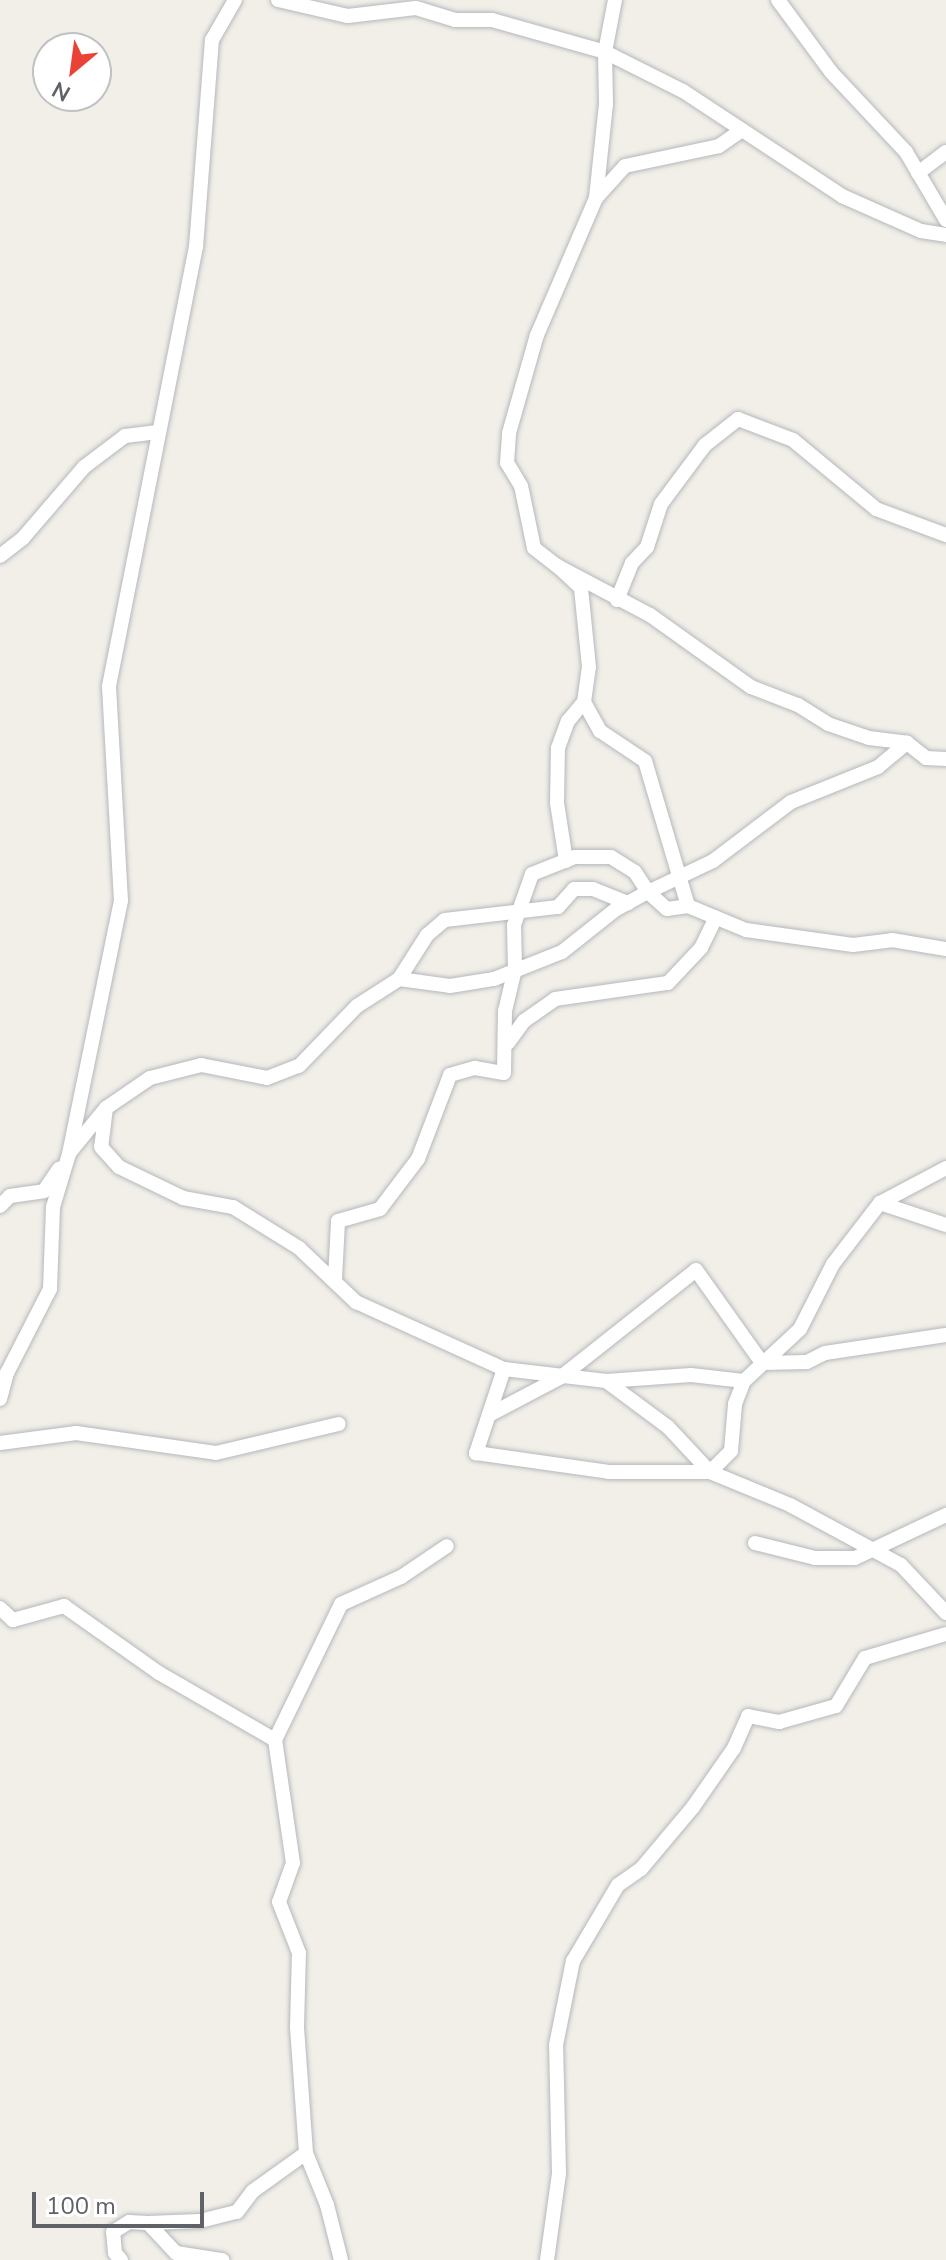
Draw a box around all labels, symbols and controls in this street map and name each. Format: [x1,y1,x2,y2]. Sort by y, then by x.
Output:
north arrow [32,32,112,112]
text: N [47,74,76,108]
scale bar [36,2176,208,2226]
text: 100 m [46,2190,116,2222]

